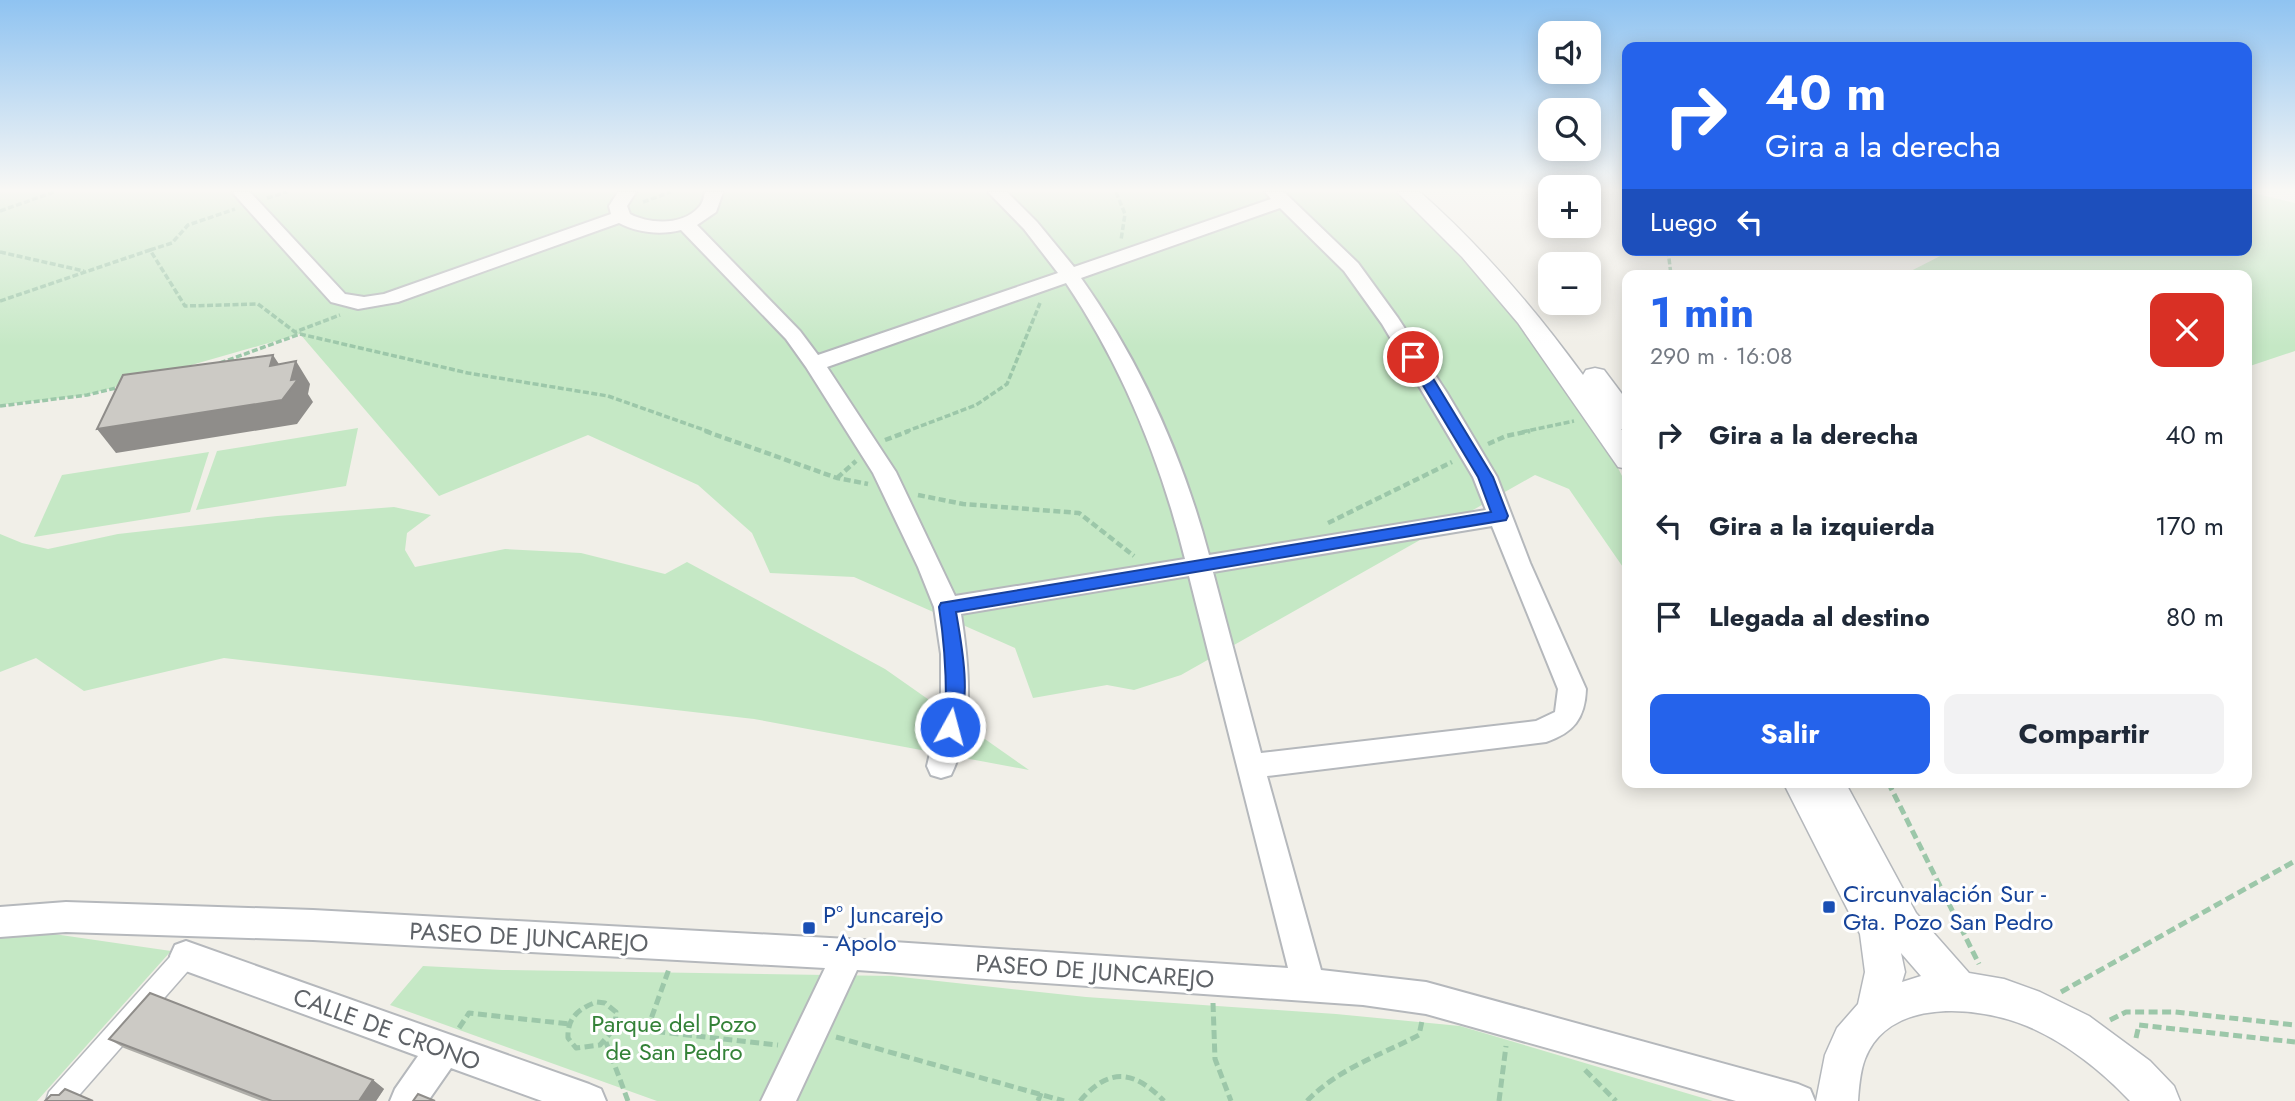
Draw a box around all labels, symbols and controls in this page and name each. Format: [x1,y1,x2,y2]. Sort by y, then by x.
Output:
map controls [1538,21,1601,315]
button: sound [1538,21,1601,84]
text: 40 m [1765,58,1887,128]
icon: right [1650,70,1741,161]
button: search [1538,98,1601,161]
text: Gira a la derecha [1765,123,2001,169]
button: + [1538,175,1601,238]
text: Luego [1650,203,1717,241]
icon: left [1731,203,1769,241]
button: − [1538,252,1601,315]
text: 1 min [1650,282,1754,343]
button: close [2150,293,2224,367]
pin [1383,327,1443,387]
icon: arrive [1394,338,1432,376]
text: 290 m · 16:08 [1650,339,1793,373]
icon: right [1650,416,1688,454]
text: Gira a la derecha [1709,416,1918,454]
text: 40 m [2165,416,2224,454]
icon: left [1650,507,1688,545]
text: Gira a la izquierda [1709,507,1935,545]
text: 170 m [2155,507,2224,545]
icon: arrive [1650,598,1688,636]
text: Llegada al destino [1709,598,1930,636]
text: 80 m [2166,598,2224,636]
position arrow [913,690,987,764]
button: Salir [1650,694,1930,774]
button: Compartir [1944,694,2224,774]
place label: Circunvalación Sur - Gta. Pozo San Pedro [1843,876,2053,939]
place label: Pº Juncarejo - Apolo [823,897,943,960]
marker: Circunvalación Sur - Gta. Pozo San Pedro [1821,899,1837,915]
street label: PASEO DE JUNCAREJO [409,913,649,961]
marker: Pº Juncarejo - Apolo [801,920,817,936]
street label: PASEO DE JUNCAREJO [974,945,1216,997]
street label: CALLE DE CRONO [288,979,486,1079]
park label: Parque del Pozo de San Pedro [591,1006,757,1069]

